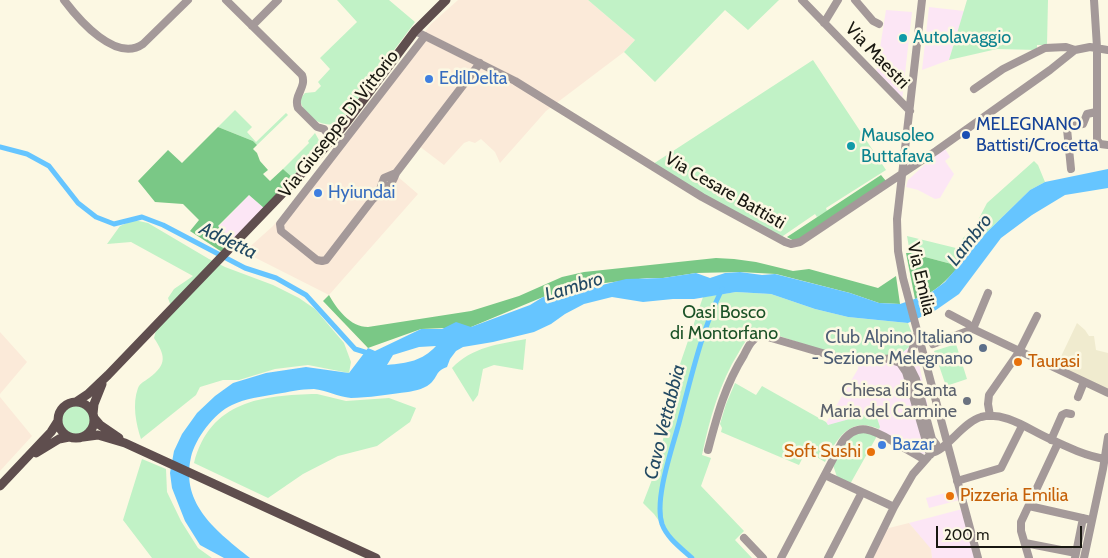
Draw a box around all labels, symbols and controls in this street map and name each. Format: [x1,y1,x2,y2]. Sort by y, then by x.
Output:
street label: Via Maestri [840,18,914,94]
place label: Autolavaggio [913,27,1011,49]
marker: Autolavaggio [897,32,909,44]
street label: Via Giuseppe Di Vittorio [275,46,403,202]
place label: EdilDelta [439,68,508,90]
marker: EdilDelta [423,73,435,85]
place label: MELEGNANO Battisti/Crocetta [976,114,1098,156]
place label: Mausoleo Buttafava [861,125,934,168]
marker: MELEGNANO Battisti/Crocetta [960,129,972,141]
marker: Mausoleo Buttafava [845,140,857,152]
street label: Via Cesare Battisti [661,148,789,234]
place label: Hyiundai [328,182,395,204]
marker: Hyiundai [312,187,324,199]
water label: Lambro [943,209,997,271]
water label: Addetta [196,217,260,265]
street label: Via Emilia [902,240,940,318]
water label: Lambro [542,267,606,307]
park label: Oasi Bosco di Montorfano [670,302,778,344]
place label: Club Alpino Italiano - Sezione Melegnano [811,327,973,369]
marker: Club Alpino Italiano - Sezione Melegnano [977,342,989,354]
place label: Taurasi [1028,351,1080,373]
marker: Taurasi [1012,356,1024,368]
water label: Cavo Vettabbia [640,362,690,482]
place label: Chiesa di Santa Maria del Carmine [820,380,957,422]
marker: Chiesa di Santa Maria del Carmine [961,395,973,407]
place label: Bazar [892,434,934,456]
marker: Bazar [876,439,888,451]
place label: Soft Sushi [784,441,861,463]
marker: Soft Sushi [865,446,877,458]
place label: Pizzeria Emilia [960,485,1068,507]
marker: Pizzeria Emilia [944,490,956,502]
scale bar [938,516,1084,548]
text: 200 m [944,526,989,544]

